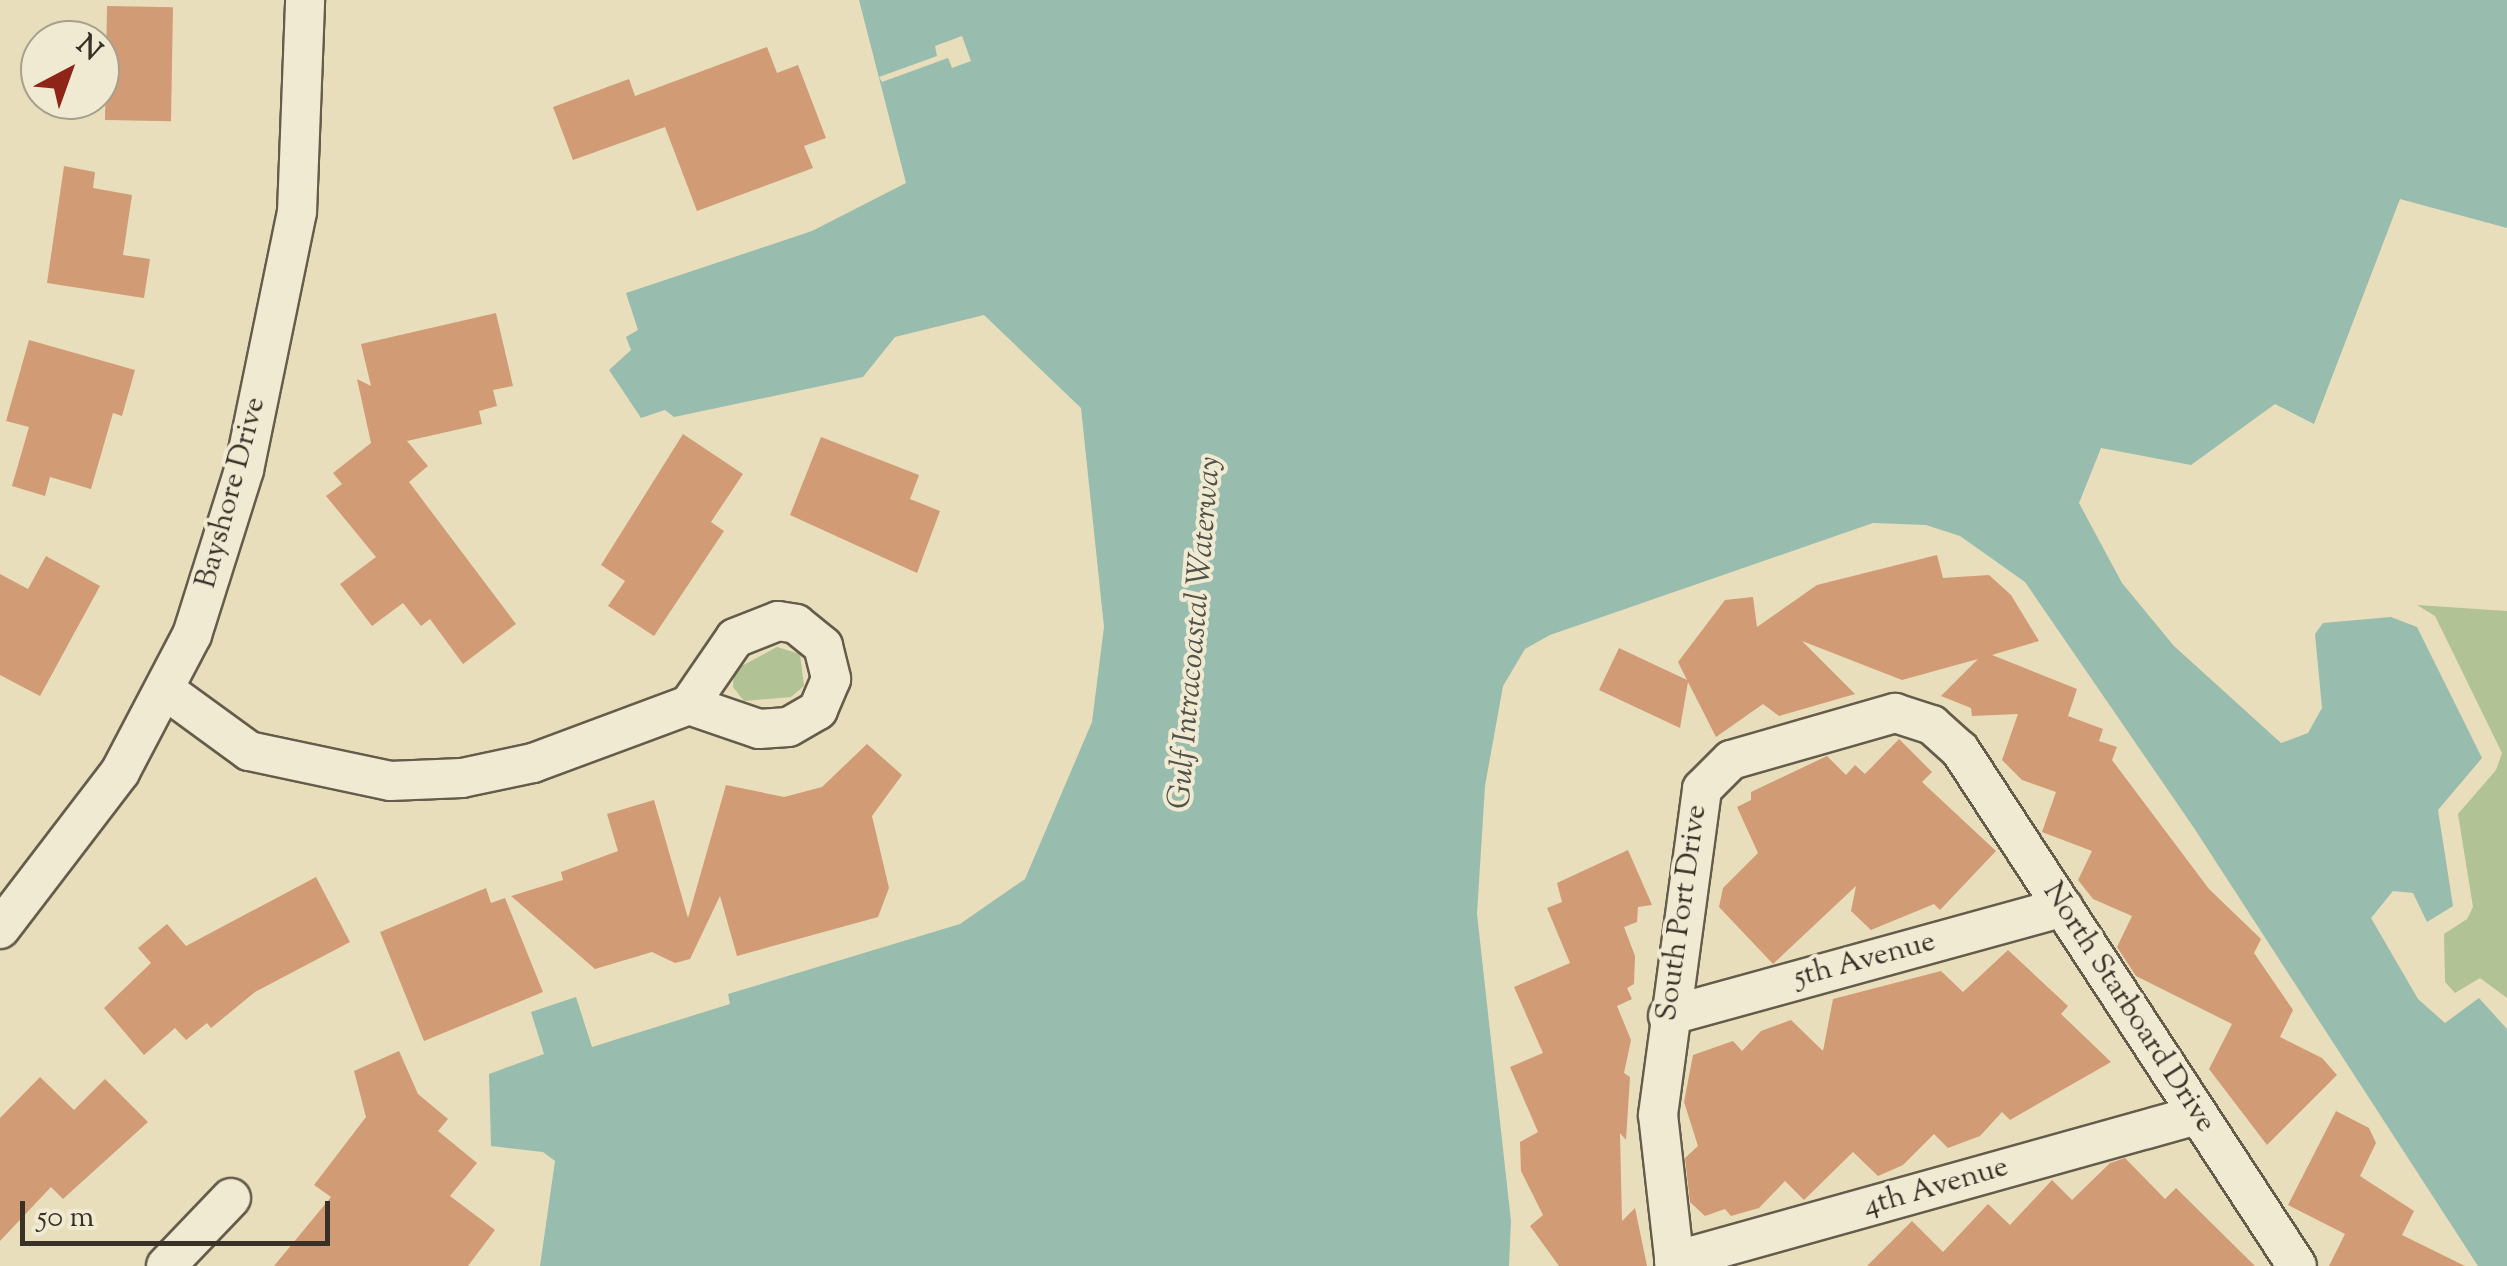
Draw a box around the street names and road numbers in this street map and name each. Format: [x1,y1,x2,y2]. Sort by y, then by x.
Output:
street label: Bayshore Drive [189,393,275,593]
street label: South Port Drive [1650,803,1716,1023]
street label: North Starboard Drive [2034,876,2222,1140]
street label: 5th Avenue [1790,925,1940,997]
street label: 4th Avenue [1859,1150,2013,1226]

